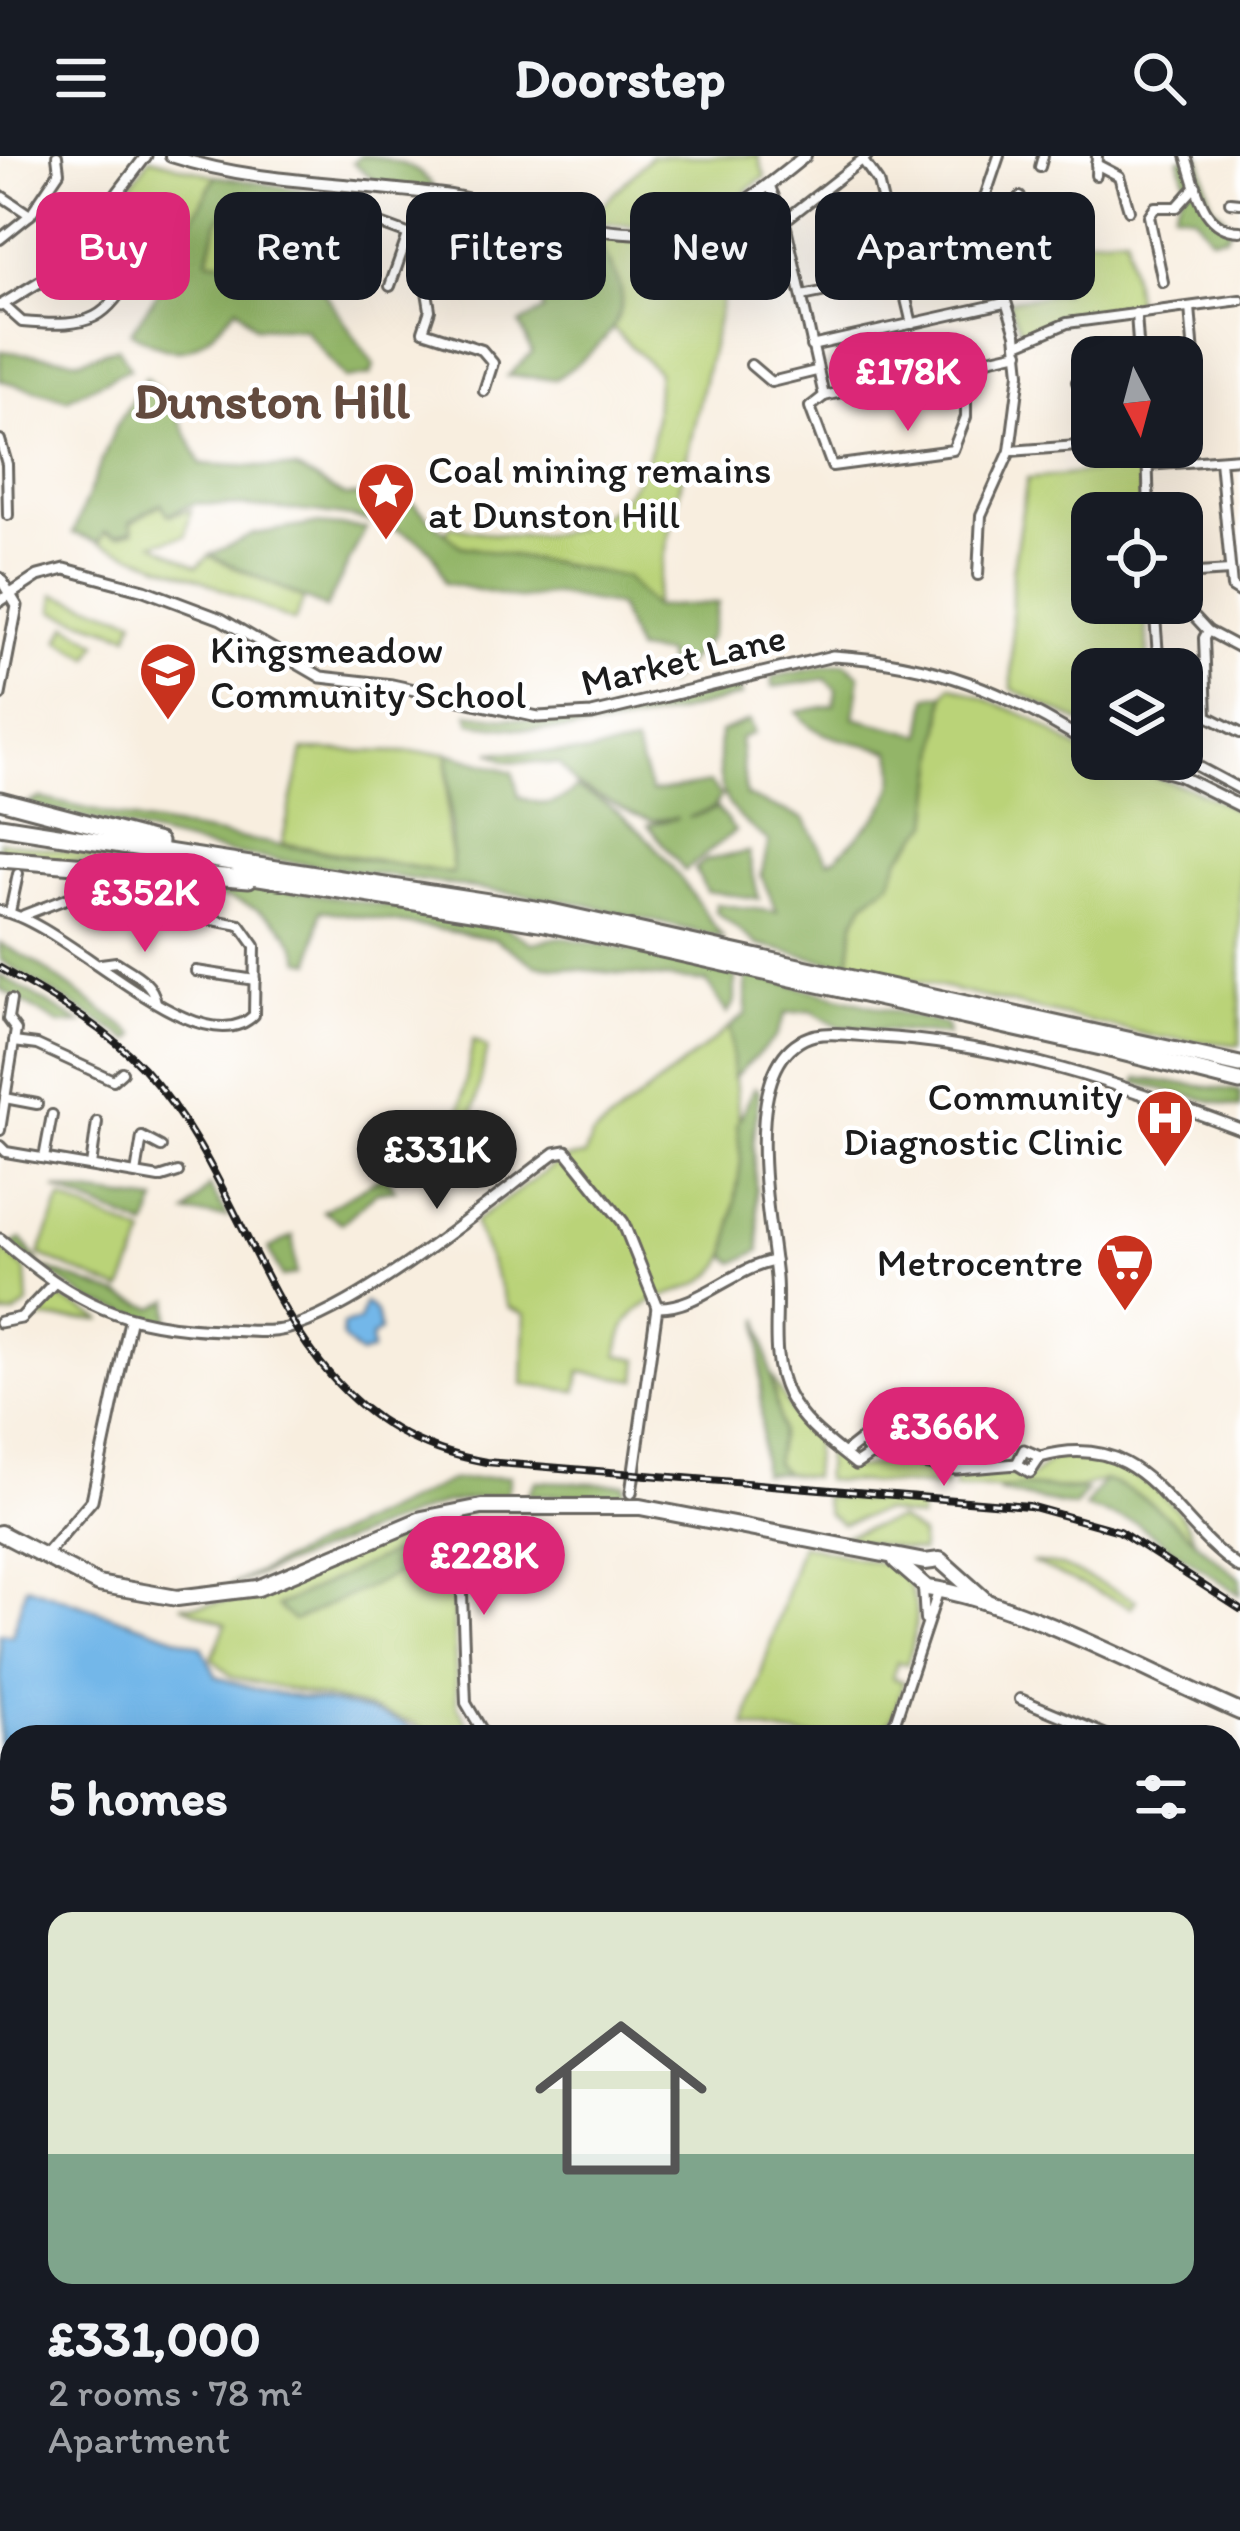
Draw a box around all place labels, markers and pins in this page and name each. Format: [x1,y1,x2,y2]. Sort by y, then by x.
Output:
pin: £178K [824,332,992,434]
place label: Coal mining remains at Dunston Hill [428,446,771,538]
place icon: Coal mining remains at Dunston Hill [355,460,417,542]
place label: Kingsmeadow Community School [210,626,526,718]
school or university icon: Kingsmeadow Community School [137,640,199,722]
pin: £352K [61,853,229,955]
place label: Community Diagnostic Clinic [843,1073,1123,1165]
hospital icon: Community Diagnostic Clinic [1134,1087,1196,1169]
pin: £331K [353,1110,521,1212]
supermarket icon: Metrocentre [1094,1231,1156,1313]
place label: Metrocentre [877,1239,1083,1286]
pin: £366K [860,1387,1028,1489]
pin: £228K [400,1516,568,1618]

